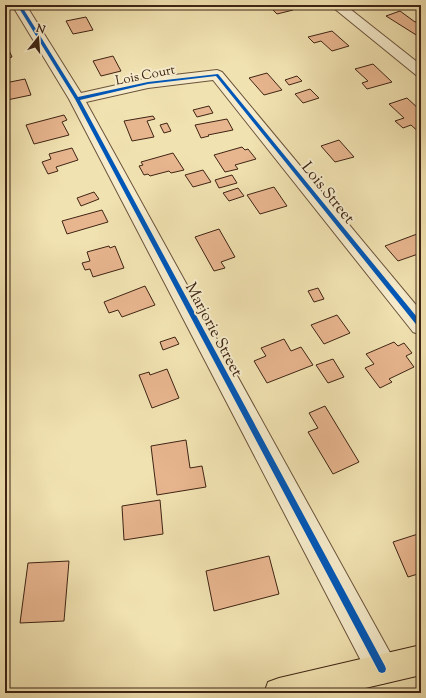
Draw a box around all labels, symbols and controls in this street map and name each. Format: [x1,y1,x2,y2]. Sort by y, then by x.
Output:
north arrow [18,18,58,58]
text: N [33,20,47,38]
street label: Lois Court [114,61,177,91]
street label: Lois Street [295,158,360,230]
street label: Marjorie Street [178,279,248,382]

